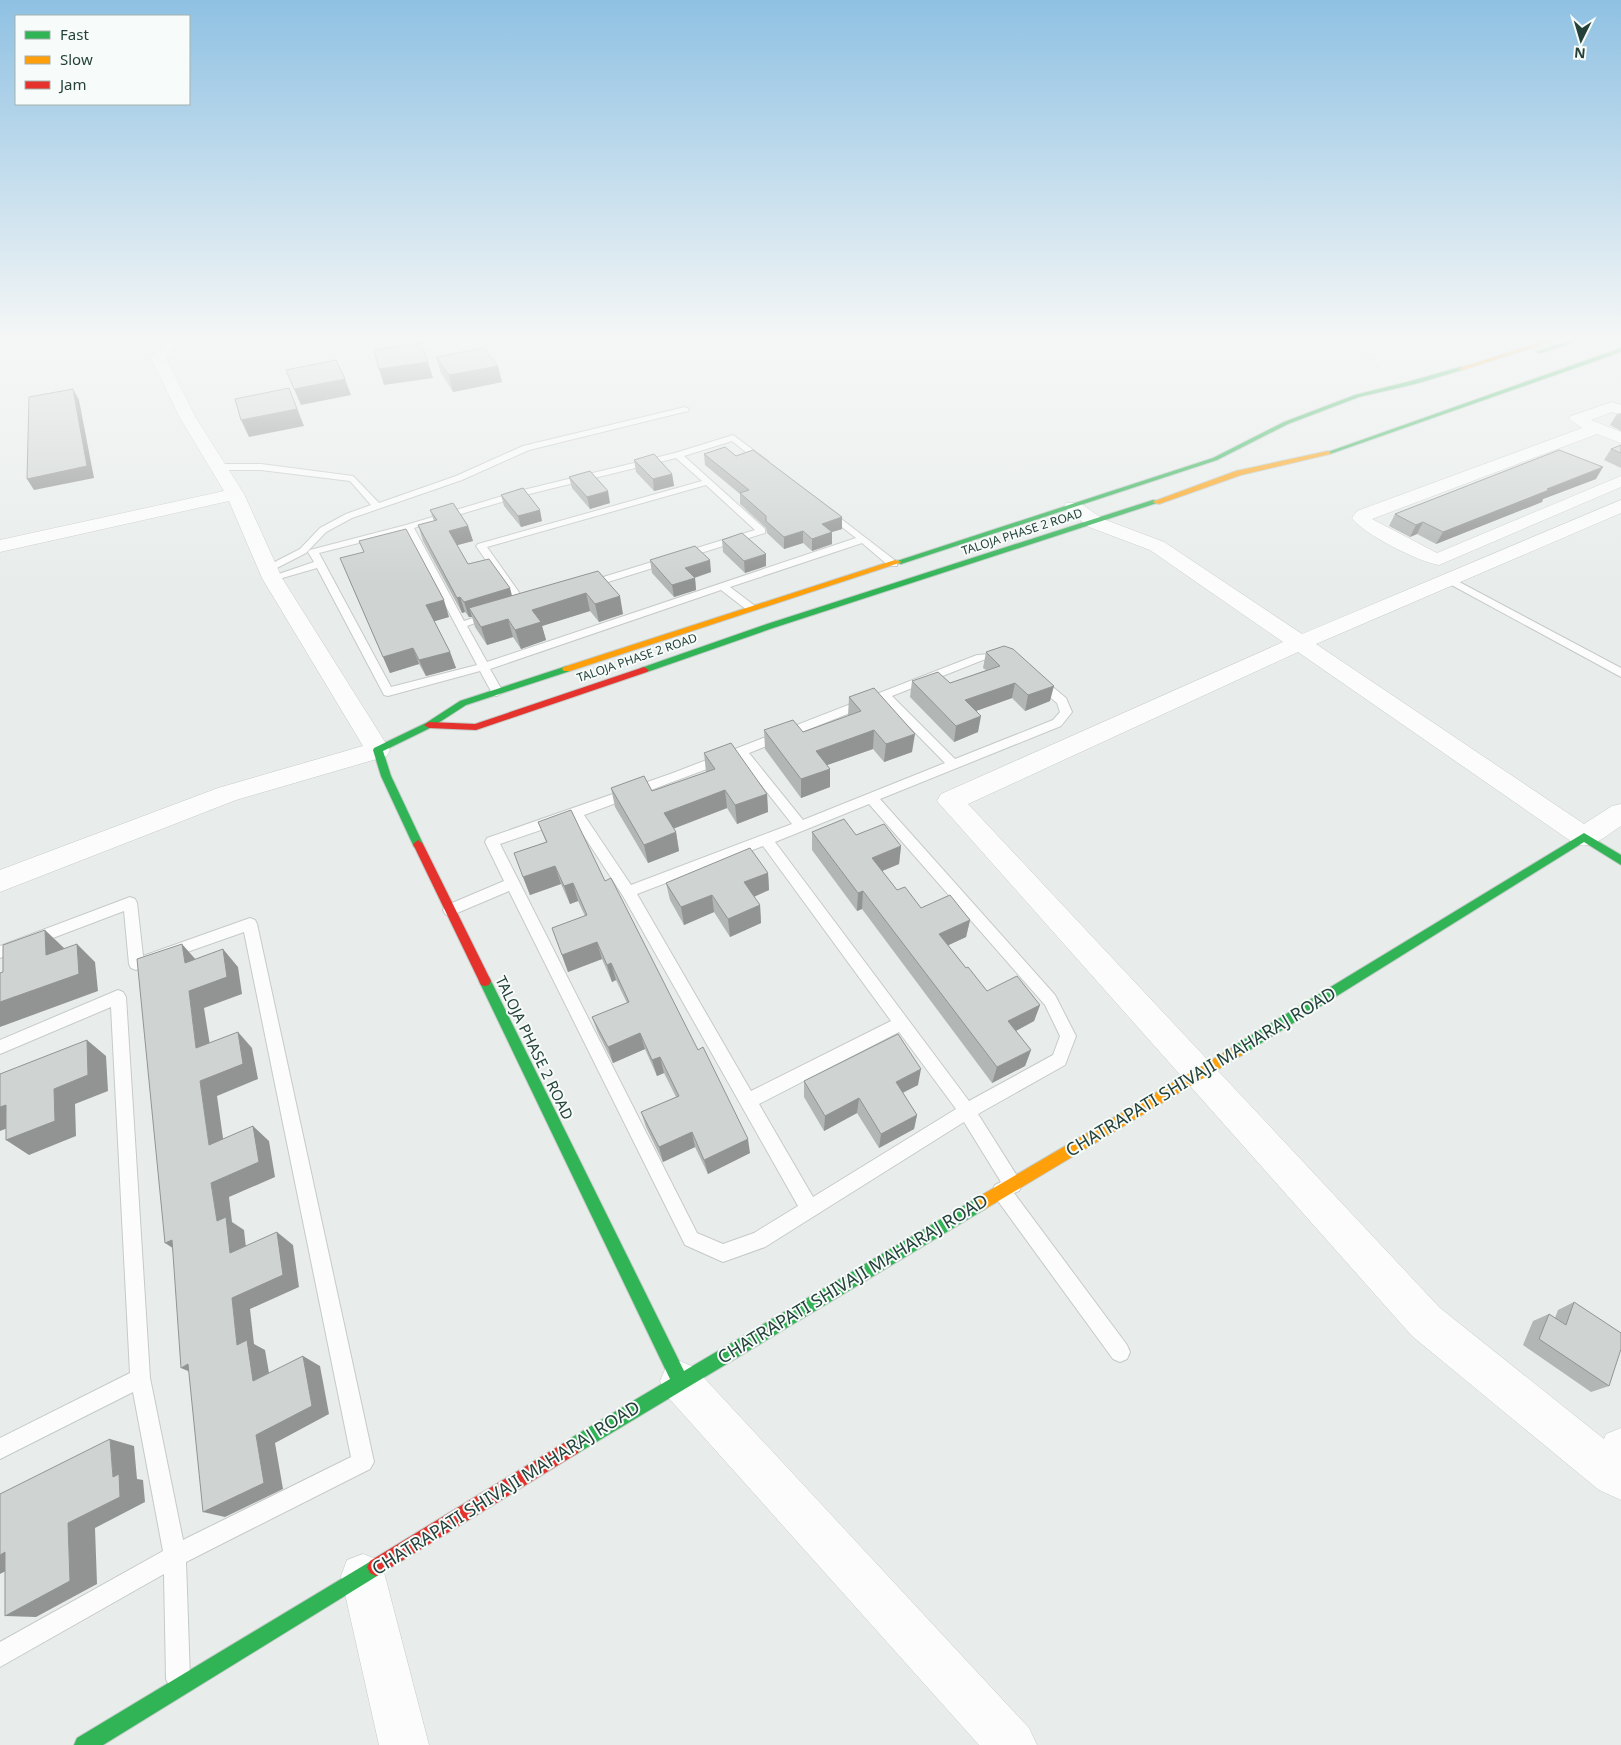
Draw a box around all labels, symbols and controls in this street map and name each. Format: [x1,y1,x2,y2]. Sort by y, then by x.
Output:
legend [15,15,190,105]
north arrow [1556,15,1606,65]
text: Fast [60,24,89,44]
text: N [1573,43,1586,63]
text: Slow [60,49,93,69]
text: Jam [58,74,87,94]
street label: TALOJA PHASE 2 ROAD [959,504,1085,559]
street label: TALOJA PHASE 2 ROAD [574,629,699,686]
street label: TALOJA PHASE 2 ROAD [491,972,578,1123]
street label: CHATRAPATI SHIVAJI MAHARAJ ROAD [1061,981,1340,1162]
street label: CHATRAPATI SHIVAJI MAHARAJ ROAD [713,1188,992,1369]
street label: CHATRAPATI SHIVAJI MAHARAJ ROAD [367,1394,644,1580]

